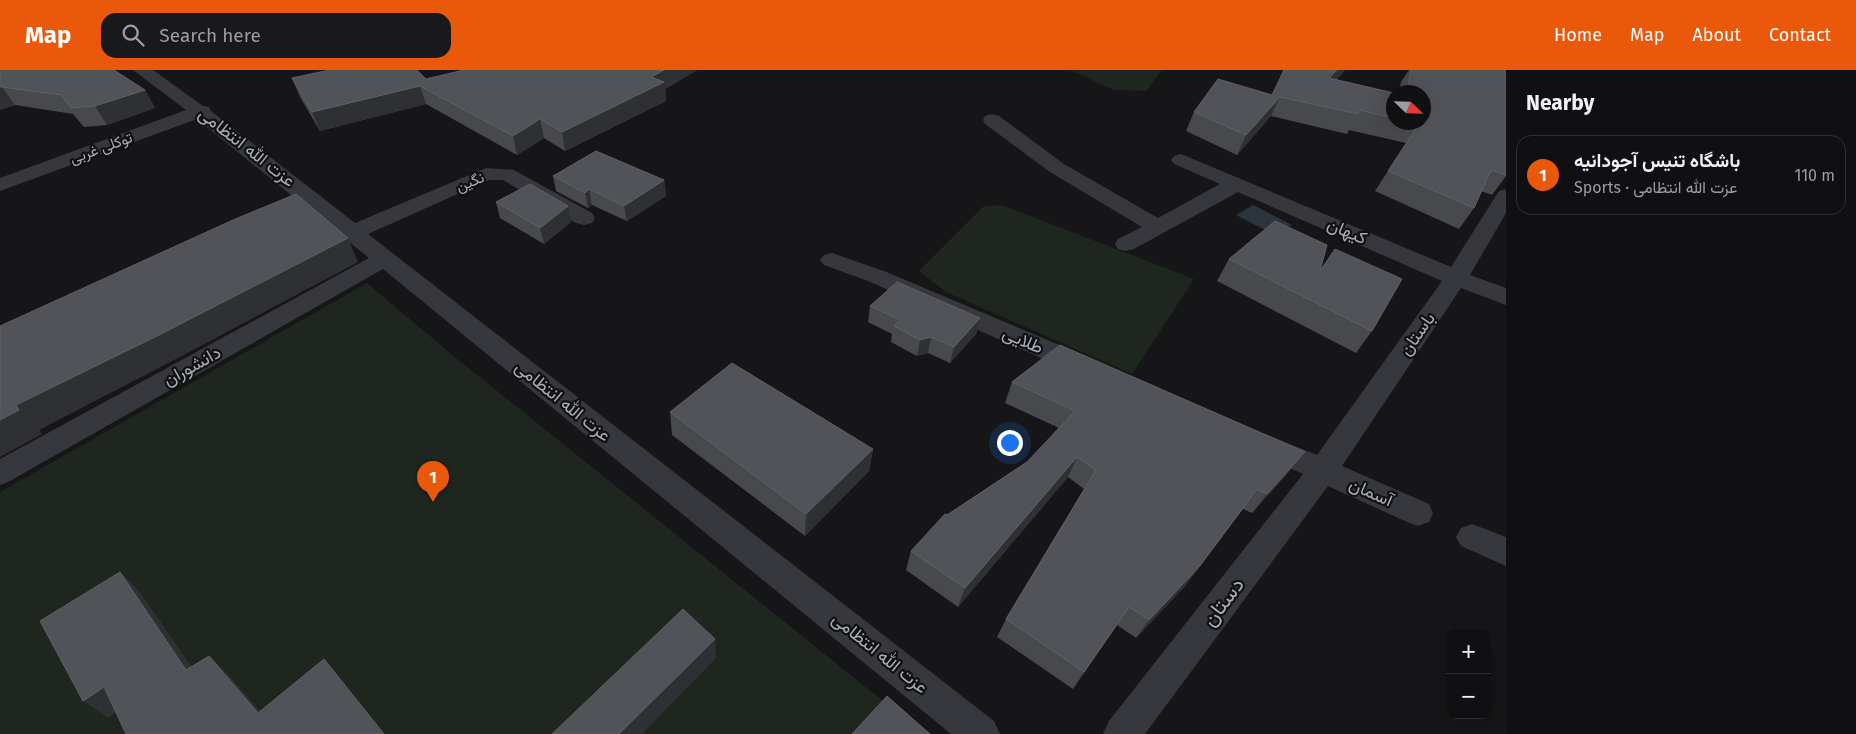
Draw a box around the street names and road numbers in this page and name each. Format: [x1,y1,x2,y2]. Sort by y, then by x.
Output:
street label: عزت الله انتظامی [194,102,300,192]
street label: توکلی غربی [67,128,135,169]
street label: نگین [453,168,487,197]
street label: کیهان [1324,213,1370,249]
street label: باستان [1394,308,1440,360]
street label: طلایی [999,321,1047,359]
street label: دانشوران [159,341,225,391]
street label: عزت الله انتظامی [511,356,615,446]
street label: آسمان [1346,473,1398,512]
street label: دستان [1196,572,1250,632]
street label: عزت الله انتظامی [828,608,932,698]

